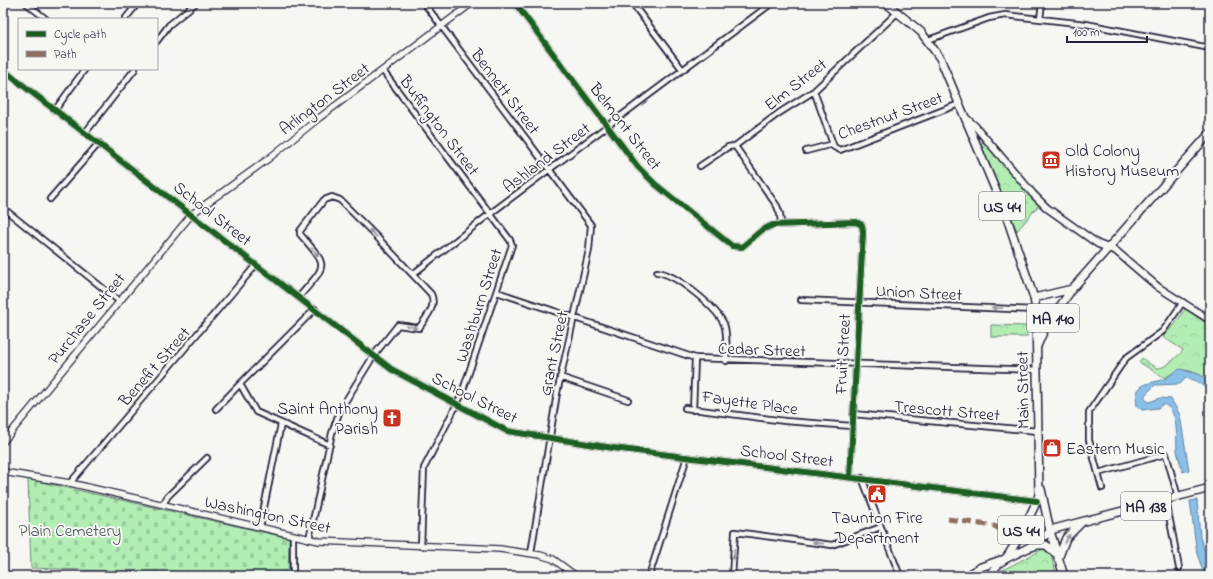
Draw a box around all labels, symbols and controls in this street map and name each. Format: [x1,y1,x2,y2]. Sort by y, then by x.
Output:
legend [18,18,158,70]
scale bar [1067,18,1147,44]
text: 100 m [1073,24,1100,42]
text: Cycle path [54,26,106,45]
street label: Bennett Street [464,43,546,140]
text: Path [54,46,77,64]
street label: Elm Street [759,53,833,118]
street label: Arlington Street [274,57,377,143]
street label: Buffington Street [390,70,485,183]
street label: Belmont Street [582,77,667,176]
street label: Chestnut Street [834,86,947,147]
street label: Ashland Street [498,117,596,200]
place label: Old Colony History Museum [1065,139,1179,185]
museum icon: Old Colony History Museum [1040,149,1062,171]
street label: School Street [167,176,257,253]
road number: US 44 [979,192,1025,220]
one-way arrow [368,228,378,238]
street label: Washburn Street [449,245,510,366]
one-way arrow [311,246,320,257]
street label: Purchase Street [42,267,132,370]
street label: Union Street [875,279,963,308]
road number: MA 140 [1027,304,1079,332]
one-way arrow [991,305,1003,312]
street label: Grant Street [533,308,576,398]
street label: Fruit Street [829,313,858,396]
street label: Benefit Street [113,321,197,413]
one-way arrow [406,324,418,330]
street label: Cedar Street [718,336,807,365]
street label: Main Street [1010,350,1037,429]
street label: School Street [427,366,522,431]
street label: Fayette Place [699,384,800,424]
street label: Trescott Street [893,394,1001,429]
place label: Saint Anthony Parish [277,397,378,442]
church icon: Saint Anthony Parish [381,407,403,429]
shop icon: Eastern Music [1041,437,1063,459]
place label: Eastern Music [1066,437,1165,462]
street label: School Street [739,438,835,475]
public building icon: Taunton Fire Department [866,483,888,505]
street label: Washington Street [202,490,333,543]
road number: MA 138 [1121,492,1171,520]
place label: Taunton Fire Department [831,506,923,551]
road number: US 44 [998,516,1044,544]
park label: Plain Cemetery [19,519,121,545]
one-way arrow [1063,533,1070,545]
one-way arrow [812,540,824,546]
one-way arrow [730,548,737,560]

